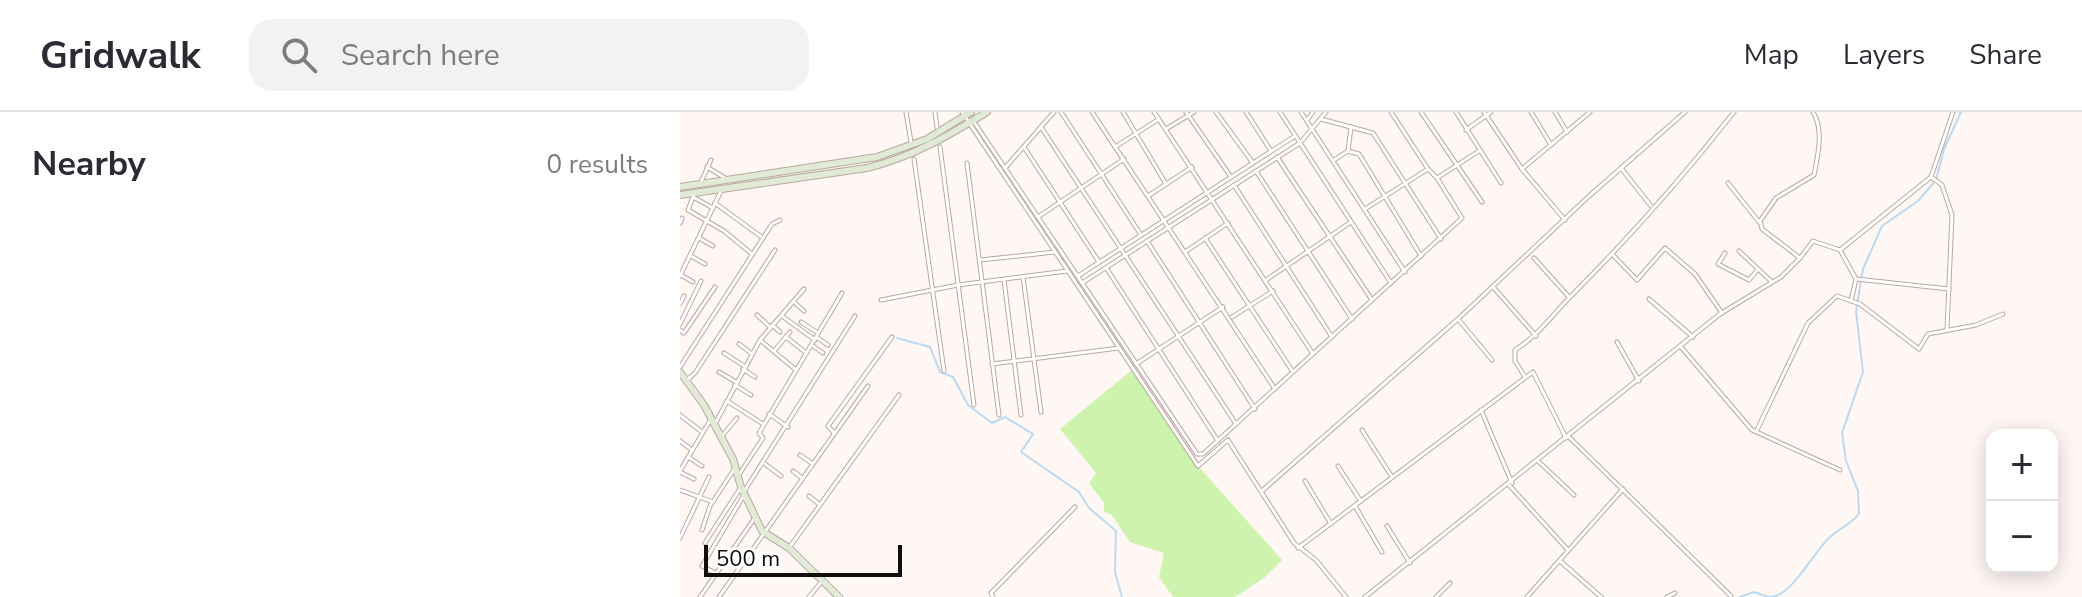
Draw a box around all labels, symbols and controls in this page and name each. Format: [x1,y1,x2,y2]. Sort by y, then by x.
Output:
search box [249,19,809,91]
text: Gridwalk [40,30,201,81]
icon: search [277,33,321,77]
text: Search here [341,35,500,76]
text: Map [1744,36,1799,74]
text: Layers [1843,36,1925,74]
text: Share [1969,36,2042,74]
text: Nearby [32,141,146,187]
text: 0 results [547,147,648,182]
map controls [1986,429,2058,573]
button: + [1986,429,2058,501]
button: − [1986,501,2058,573]
scale bar [704,541,902,577]
text: 500 m [716,544,780,574]

